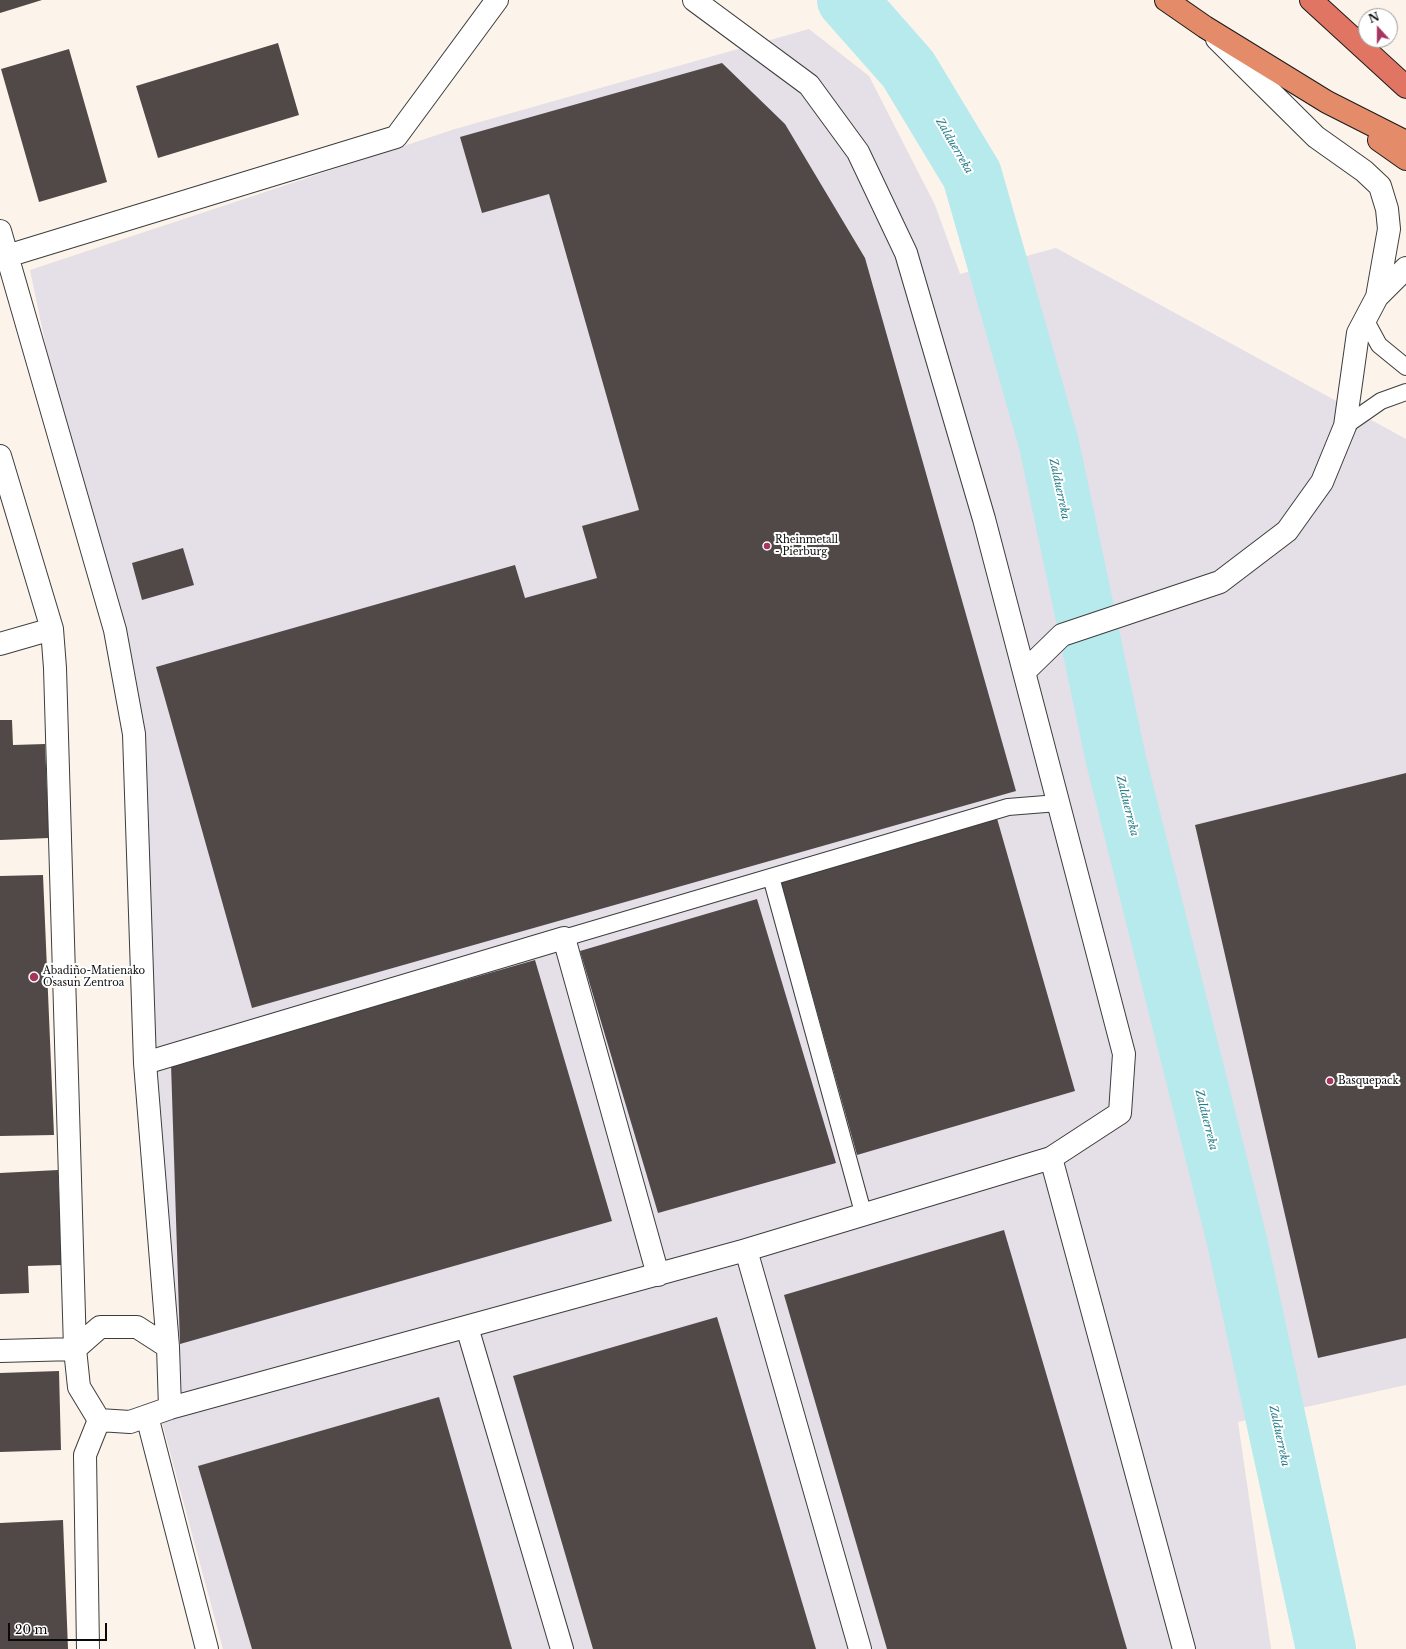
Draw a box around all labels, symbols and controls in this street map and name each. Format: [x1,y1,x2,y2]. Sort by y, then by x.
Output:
north arrow [1358,8,1398,48]
text: N [1367,9,1381,26]
water label: Zalduerreka [933,116,975,176]
water label: Zalduerreka [1046,457,1072,521]
place label: Rheinmetall - Pierburg [775,534,838,558]
marker: Rheinmetall - Pierburg [762,541,772,551]
water label: Zalduerreka [1113,774,1141,838]
place label: Abadiño-Matienako Osasun Zentroa [43,965,145,988]
marker: Abadiño-Matienako Osasun Zentroa [28,971,40,983]
place label: Basquepack [1338,1075,1399,1087]
marker: Basquepack [1325,1076,1335,1086]
water label: Zalduerreka [1192,1088,1220,1152]
water label: Zalduerreka [1266,1404,1292,1468]
scale bar [10,1615,109,1641]
text: 20 m [15,1622,47,1637]

